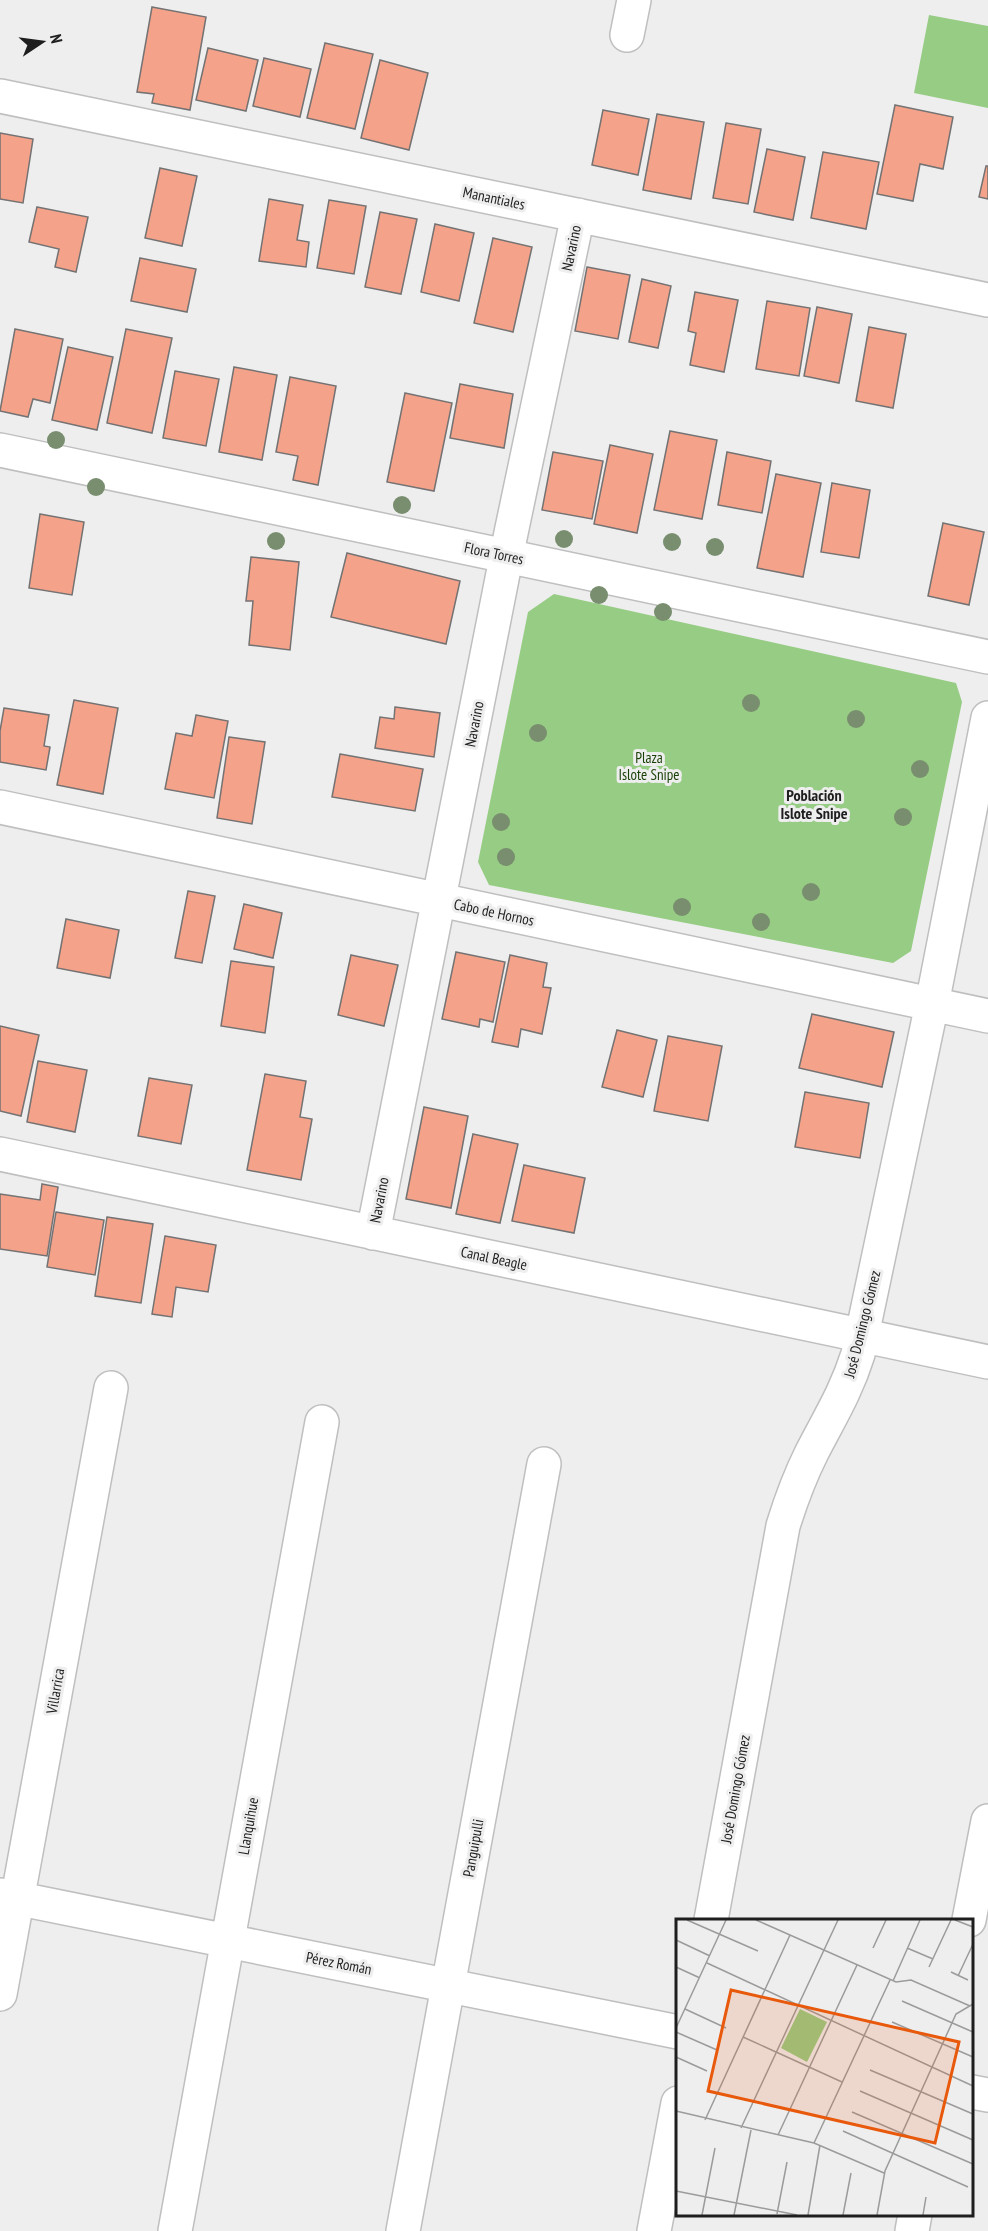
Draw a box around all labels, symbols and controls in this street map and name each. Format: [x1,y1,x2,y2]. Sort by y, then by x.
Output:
north arrow [12,12,72,72]
text: N [46,32,67,45]
street label: Manantiales [461,182,527,214]
street label: Navarino [557,223,585,273]
street label: Flora Torres [463,537,525,569]
street label: Navarino [460,699,488,749]
park label: Plaza Islote Snipe [619,748,679,784]
district label: Población Islote Snipe [780,785,848,823]
street label: Cabo de Hornos [452,894,536,930]
street label: Navarino [365,1175,393,1225]
street label: Canal Beagle [459,1242,529,1274]
street label: José Domingo Gómez [839,1268,884,1381]
street label: Villarrica [41,1667,68,1716]
street label: José Domingo Gómez [716,1733,754,1846]
street label: Llanquihue [234,1796,262,1856]
street label: Panguipulli [459,1818,487,1878]
inset map [676,1919,973,2216]
street label: Pérez Román [305,1947,373,1979]

